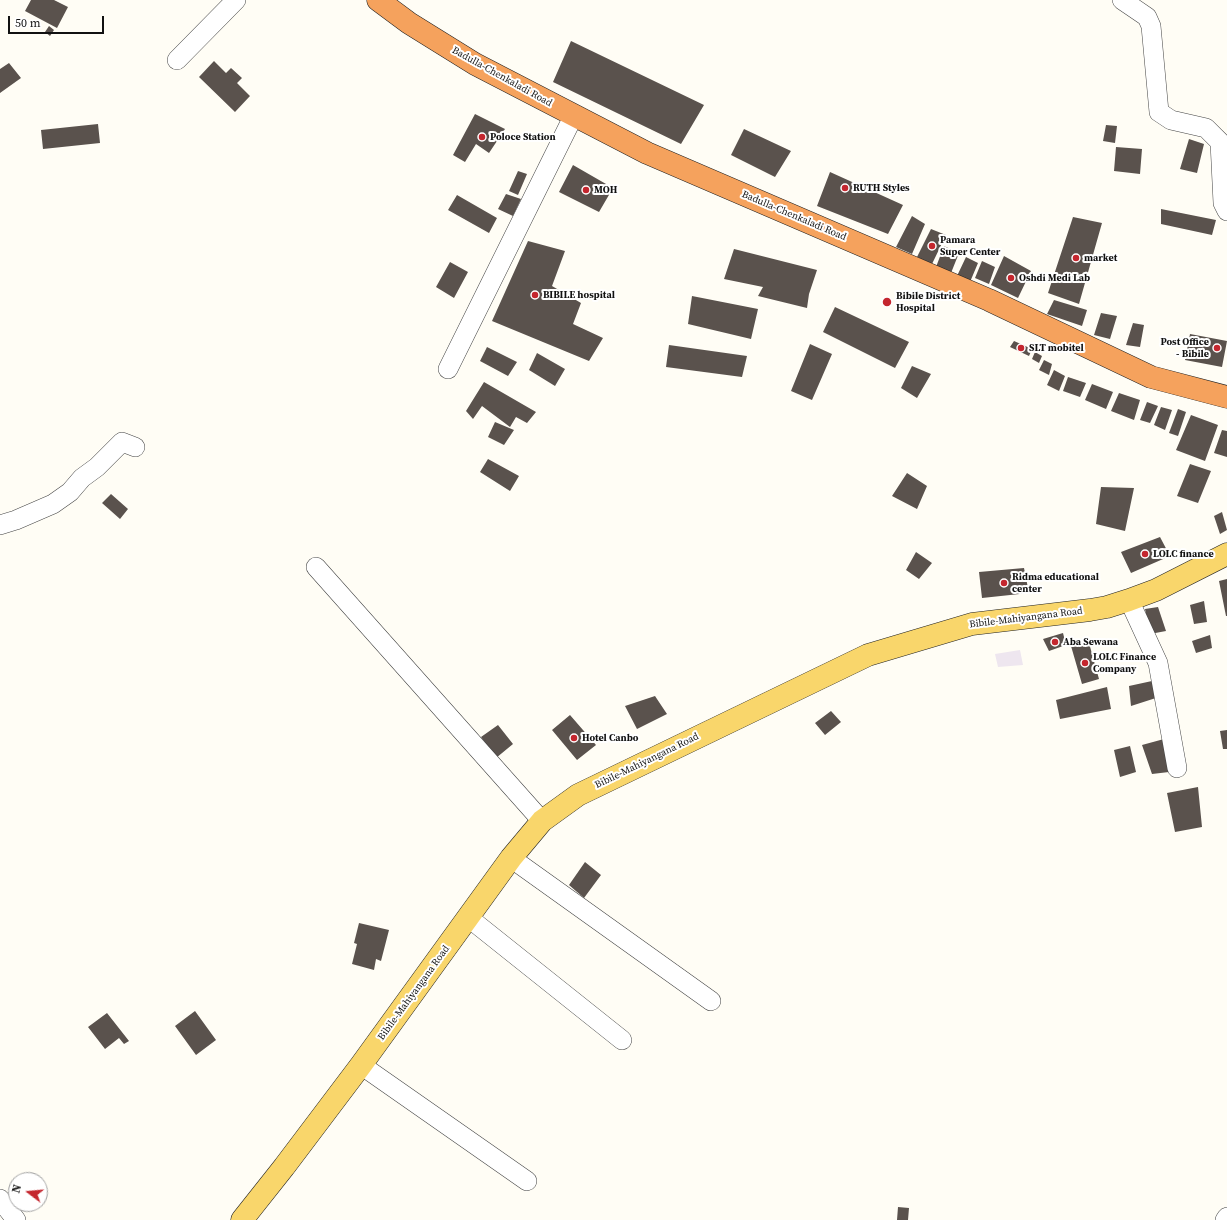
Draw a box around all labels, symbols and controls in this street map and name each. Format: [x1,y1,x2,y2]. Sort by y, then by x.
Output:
scale bar [10,8,106,34]
text: 50 m [15,15,41,31]
street label: Badulla-Chenkaladi Road [450,44,554,110]
place label: Poloce Station [490,131,556,143]
marker: Poloce Station [477,132,487,142]
place label: RUTH Styles [853,182,910,194]
marker: RUTH Styles [840,183,850,193]
place label: MOH [594,184,617,196]
marker: MOH [581,185,591,195]
street label: Badulla-Chenkaladi Road [740,188,848,244]
place label: Pamara Super Center [940,234,1000,258]
marker: Pamara Super Center [927,241,937,251]
place label: market [1084,252,1117,264]
marker: market [1071,253,1081,263]
place label: Oshdi Medi Lab [1019,272,1090,284]
marker: Oshdi Medi Lab [1006,273,1016,283]
place label: BIBILE hospital [543,289,615,301]
marker: BIBILE hospital [530,290,540,300]
place label: Bibile District Hospital [896,290,960,314]
marker: Bibile District Hospital [881,296,893,308]
place label: Post Office - Bibile [1161,336,1209,360]
place label: SLT mobitel [1029,342,1084,354]
marker: SLT mobitel [1016,343,1026,353]
marker: Post Office - Bibile [1212,343,1222,353]
place label: LOLC finance [1153,548,1214,560]
marker: LOLC finance [1140,549,1150,559]
place label: Ridma educational center [1012,571,1099,594]
marker: Ridma educational center [999,578,1009,588]
street label: Bibile-Mahiyangana Road [969,605,1083,631]
place label: Aba Sewana [1063,636,1118,648]
marker: Aba Sewana [1050,637,1060,647]
place label: LOLC Finance Company [1093,651,1156,674]
marker: LOLC Finance Company [1080,658,1090,668]
street label: Bibile-Mahiyangana Road [593,731,701,791]
place label: Hotel Canbo [582,732,638,744]
marker: Hotel Canbo [569,733,579,743]
street label: Bibile-Mahiyangana Road [376,943,452,1043]
north arrow [8,1172,48,1212]
text: N [9,1183,25,1195]

